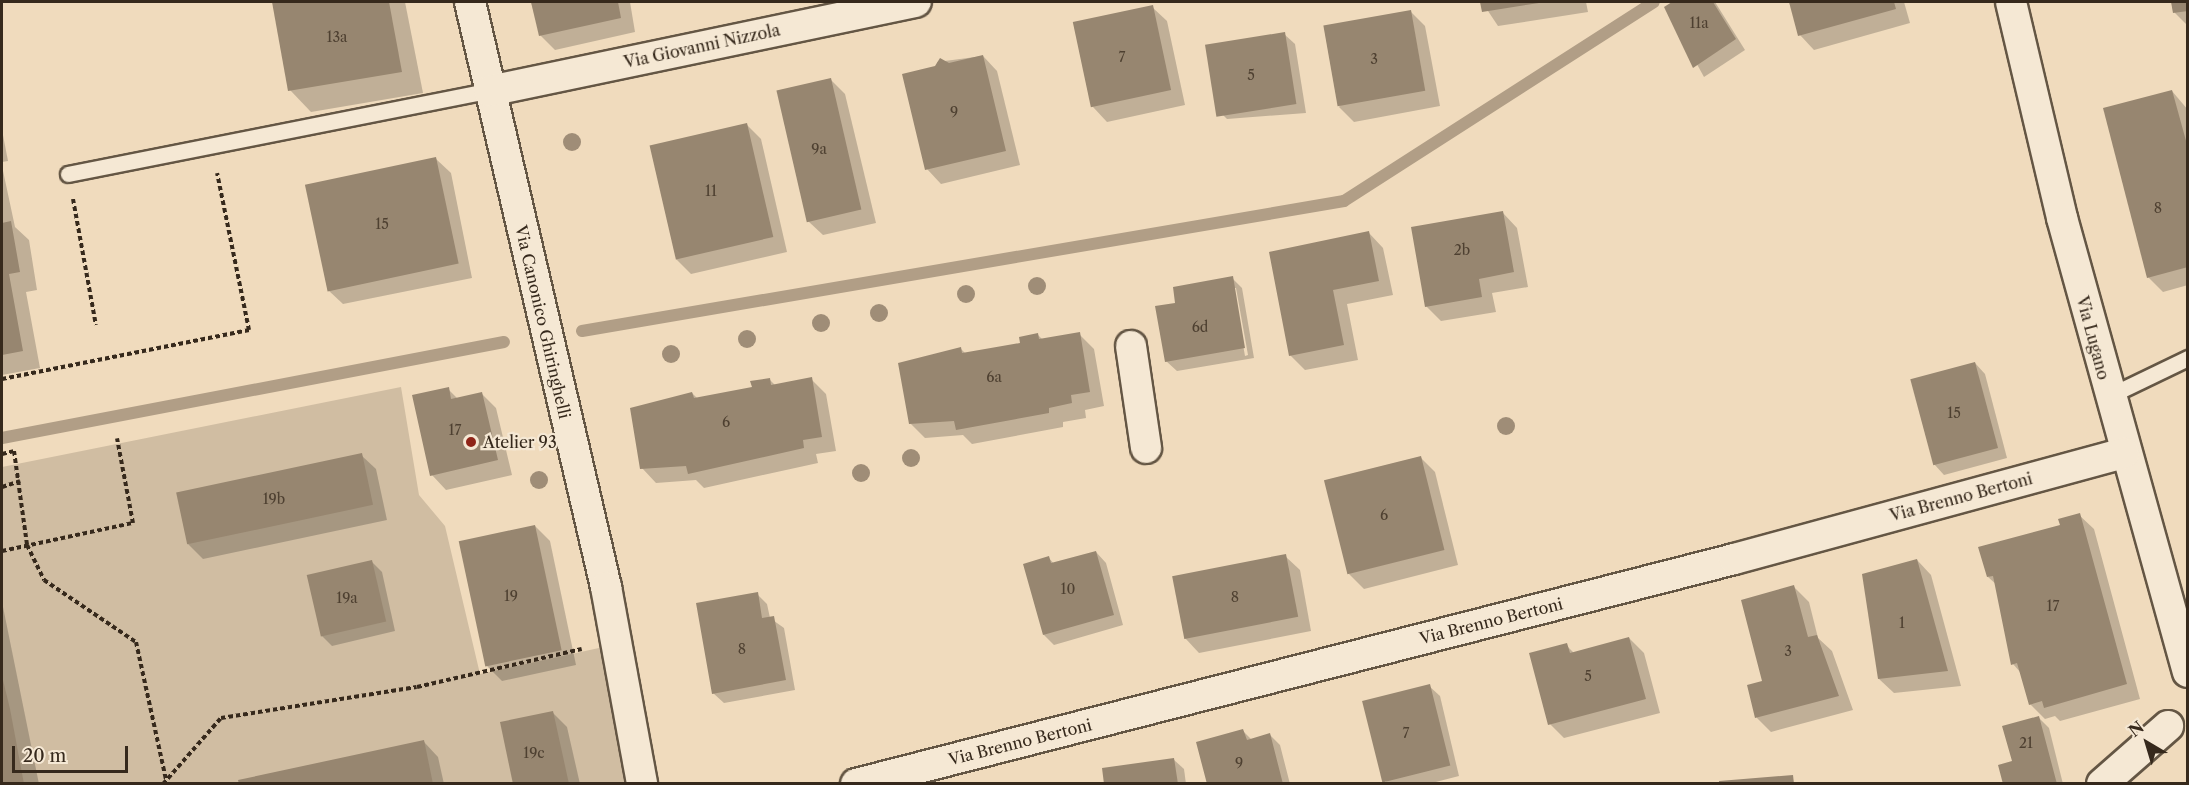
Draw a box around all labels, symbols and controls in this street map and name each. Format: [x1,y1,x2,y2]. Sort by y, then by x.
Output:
house number: 11a [1689,15,1709,31]
street label: Via Giovanni Nizzola [622,20,782,72]
house number: 13a [327,29,347,45]
house number: 7 [1119,49,1125,65]
house number: 3 [1370,51,1378,67]
house number: 5 [1247,67,1255,83]
house number: 9 [950,104,958,120]
house number: 9a [811,141,827,157]
house number: 11 [705,183,717,199]
house number: 8 [2154,200,2162,216]
house number: 15 [375,216,389,232]
street label: Via Canonico Ghiringhelli [511,223,575,421]
house number: 2b [1454,242,1470,258]
street label: Via Lugano [2073,294,2113,382]
house number: 6d [1192,319,1208,335]
house number: 6a [986,369,1002,385]
house number: 15 [1947,405,1961,421]
house number: 6 [722,414,730,430]
house number: 17 [449,422,461,438]
place label: Atelier 93 [483,432,557,452]
marker: Atelier 93 [464,435,478,449]
street label: Via Brenno Bertoni [1887,469,2035,525]
house number: 19b [263,491,285,507]
house number: 6 [1380,507,1388,523]
house number: 10 [1061,581,1075,597]
house number: 19 [504,588,518,604]
house number: 8 [1231,589,1239,605]
house number: 19a [336,590,358,606]
street label: Via Brenno Bertoni [1417,594,1565,648]
house number: 17 [2047,598,2059,614]
house number: 1 [1899,615,1905,631]
house number: 8 [738,641,746,657]
house number: 3 [1784,643,1792,659]
house number: 5 [1584,668,1592,684]
north arrow [2117,713,2177,773]
street label: Via Brenno Bertoni [946,715,1094,769]
text: N [2124,717,2148,741]
house number: 7 [1403,725,1409,741]
scale bar [15,734,130,772]
house number: 21 [2019,735,2033,751]
text: 20 m [23,745,66,767]
house number: 19c [523,745,545,761]
house number: 9 [1235,755,1243,771]

